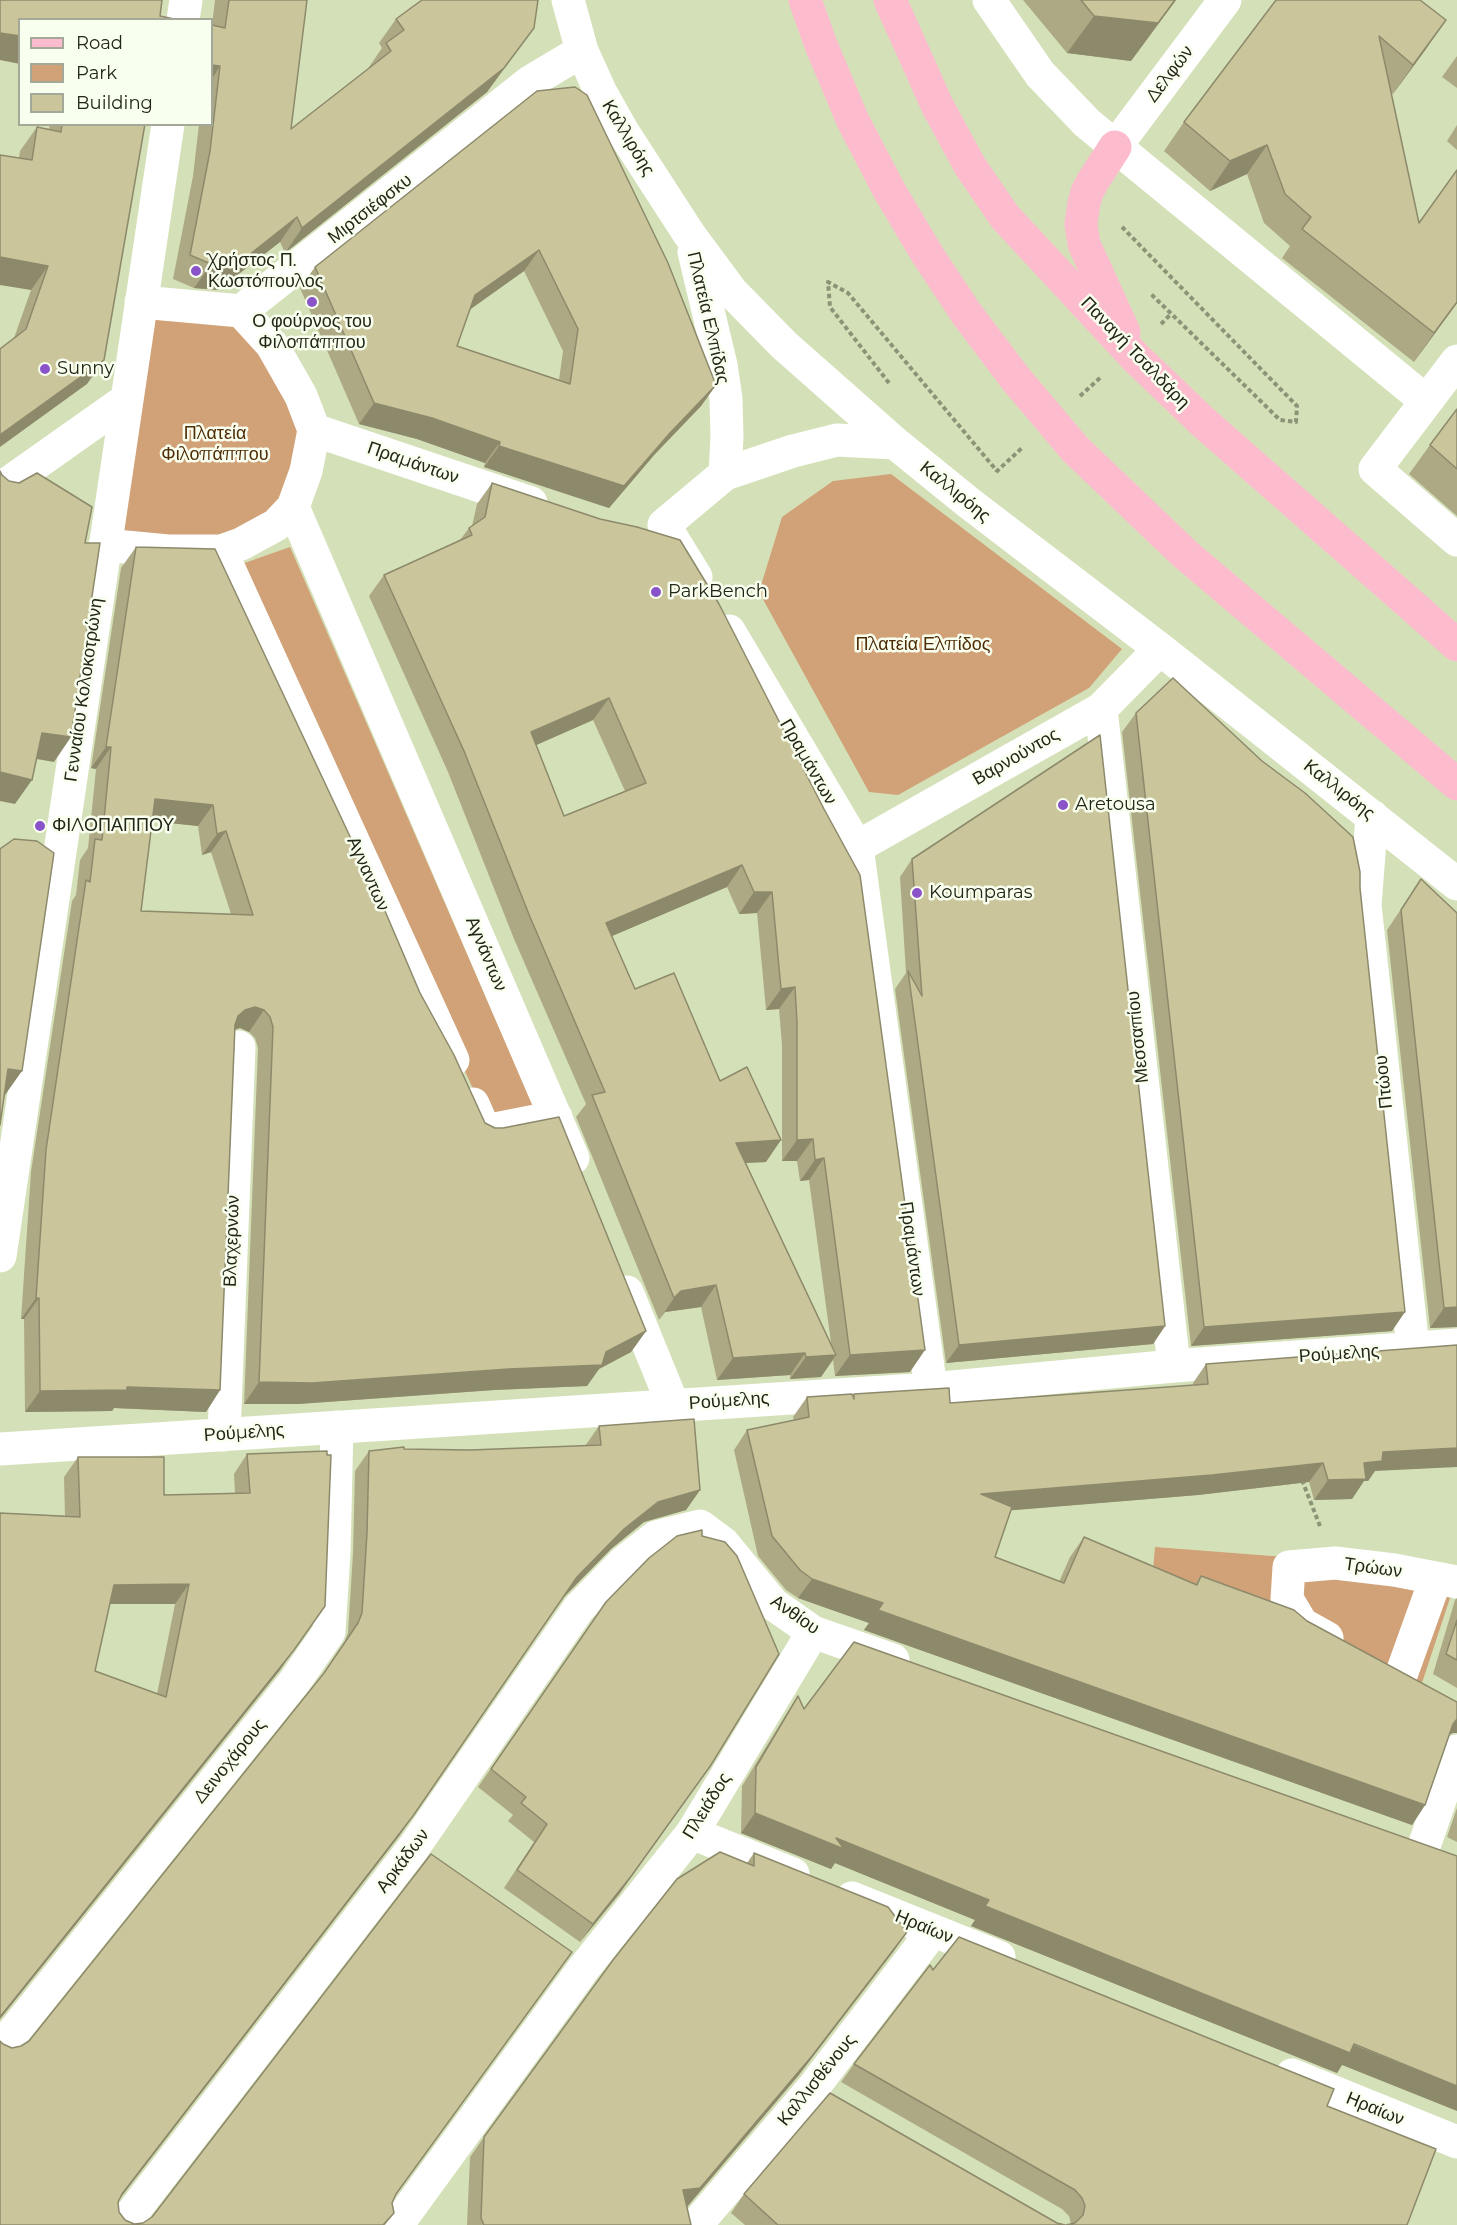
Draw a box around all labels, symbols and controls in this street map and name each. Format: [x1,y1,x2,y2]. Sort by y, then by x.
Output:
legend [18,18,213,126]
text: Road [76,32,123,54]
street label: Δελφών [1142,41,1198,107]
text: Park [76,62,117,84]
text: Building [76,92,153,114]
street label: Καλλιρόης [597,96,659,180]
street label: Μιρτσιέφσκυ [324,170,416,248]
place label: Χρήστος Π. Κωστόπουλος [208,250,323,292]
street label: Πλατεία Ελπίδας [682,250,734,386]
marker: Χρήστος Π. Κωστόπουλος [189,264,203,278]
street label: Παναγή Τσαλδάρη [1076,292,1194,414]
marker: Ο φούρνος του Φιλοπάππου [305,295,319,309]
place label: Ο φούρνος του Φιλοπάππου [252,311,372,354]
place label: Sunny [57,358,114,380]
marker: Sunny [38,362,52,376]
park label: Πλατεία Φιλοπάππου [161,423,269,466]
street label: Πραμάντων [364,437,462,489]
street label: Καλλιρόης [915,457,995,527]
place label: ParkBench [668,581,768,603]
marker: ParkBench [649,585,663,599]
street label: Γενναίου Κολοκοτρώνη [60,597,108,783]
park label: Πλατεία Ελπίδος [856,634,990,656]
street label: Πραμάντων [775,715,841,809]
street label: Βαρνούντος [969,724,1063,790]
street label: Καλλιρόης [1299,755,1379,825]
place label: Aretousa [1075,794,1156,816]
marker: Aretousa [1056,798,1070,812]
place label: ΦΙΛΟΠΑΠΠΟΥ [52,815,174,837]
marker: ΦΙΛΟΠΑΠΠΟΥ [33,819,47,833]
street label: Αγναντων [342,834,394,914]
place label: Koumparas [929,882,1033,904]
marker: Koumparas [910,886,924,900]
street label: Αγνάντων [461,913,511,995]
street label: Μεσσαπίου [1122,990,1154,1084]
street label: Πτώου [1370,1054,1398,1110]
street label: Βλαχερνών [220,1195,244,1287]
street label: Πραμάντων [895,1200,929,1298]
street label: Ρούμελης [1298,1340,1380,1368]
street label: Ρούμελης [688,1387,770,1415]
street label: Ρούμελης [203,1419,285,1447]
street label: Τρώων [1343,1553,1403,1583]
street label: Ανθίου [766,1591,824,1639]
street label: Δεινοχάρους [189,1714,271,1808]
street label: Πλειάδος [678,1769,736,1843]
street label: Αρκάδων [372,1825,434,1897]
street label: Ηραίων [892,1906,956,1948]
street label: Καλλισθένους [773,2030,861,2130]
street label: Ηραίων [1343,2088,1407,2130]

